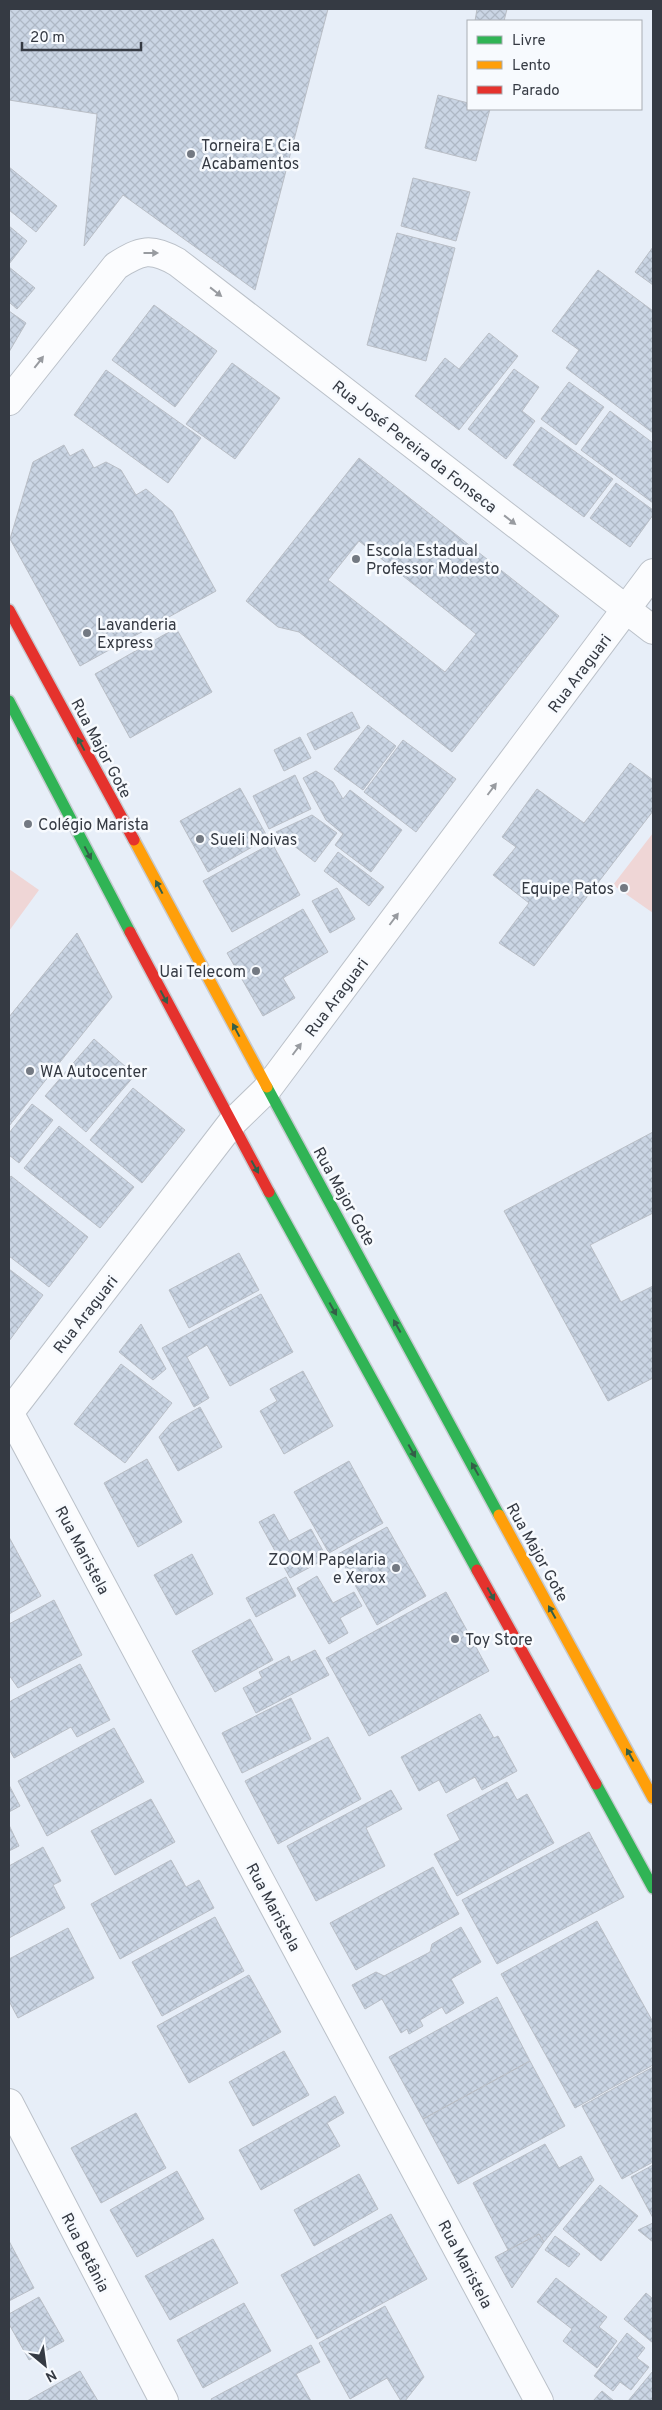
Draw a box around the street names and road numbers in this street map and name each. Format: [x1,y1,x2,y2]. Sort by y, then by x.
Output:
street label: Rua José Pereira da Fonseca [327,377,500,518]
street label: Rua Araguari [544,631,617,718]
street label: Rua Major Gote [66,696,135,802]
street label: Rua Araguari [301,955,374,1042]
street label: Rua Major Gote [308,1144,379,1250]
street label: Rua Araguari [50,1272,123,1358]
street label: Rua Major Gote [501,1500,572,1606]
street label: Rua Maristela [50,1503,113,1599]
street label: Rua Maristela [241,1860,304,1956]
street label: Rua Betânia [56,2210,113,2296]
street label: Rua Maristela [433,2217,496,2313]

